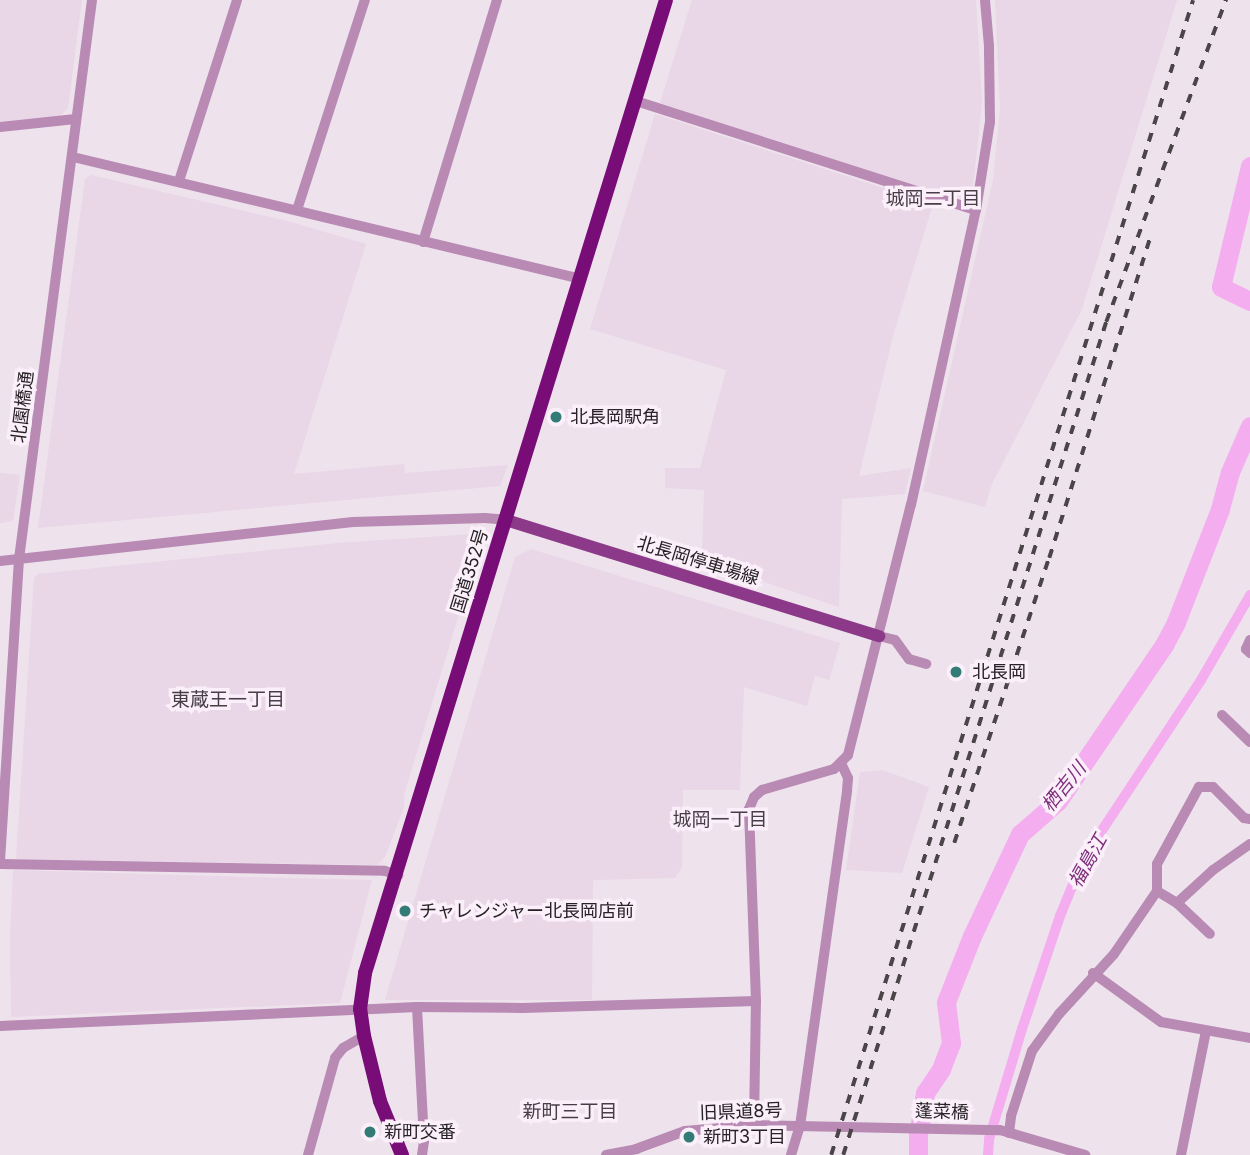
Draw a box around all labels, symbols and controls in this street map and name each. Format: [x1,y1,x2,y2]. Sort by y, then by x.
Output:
district label: 城岡二丁目 [886,188,980,210]
street label: 北園橋通 [8,370,38,444]
place label: 北長岡駅角 [570,406,660,428]
marker: 北長岡駅角 [548,409,564,425]
street label: 国道352号 [447,526,493,616]
street label: 北長岡停車場線 [635,532,761,590]
place label: 北長岡 [972,661,1026,683]
marker: 北長岡 [946,662,966,682]
district label: 東蔵王一丁目 [171,689,285,711]
water label: 栖吉川 [1037,758,1091,816]
district label: 城岡一丁目 [673,809,767,831]
water label: 福島江 [1064,831,1112,891]
place label: チャレンジャー北長岡店前 [419,900,635,922]
marker: チャレンジャー北長岡店前 [397,903,413,919]
street label: 旧県道8号 [699,1100,783,1124]
street label: 蓬菜橋 [915,1100,969,1124]
district label: 新町三丁目 [523,1101,617,1123]
place label: 新町交番 [384,1121,456,1143]
marker: 新町交番 [362,1124,378,1140]
place label: 新町3丁目 [703,1126,786,1148]
marker: 新町3丁目 [681,1129,697,1145]

